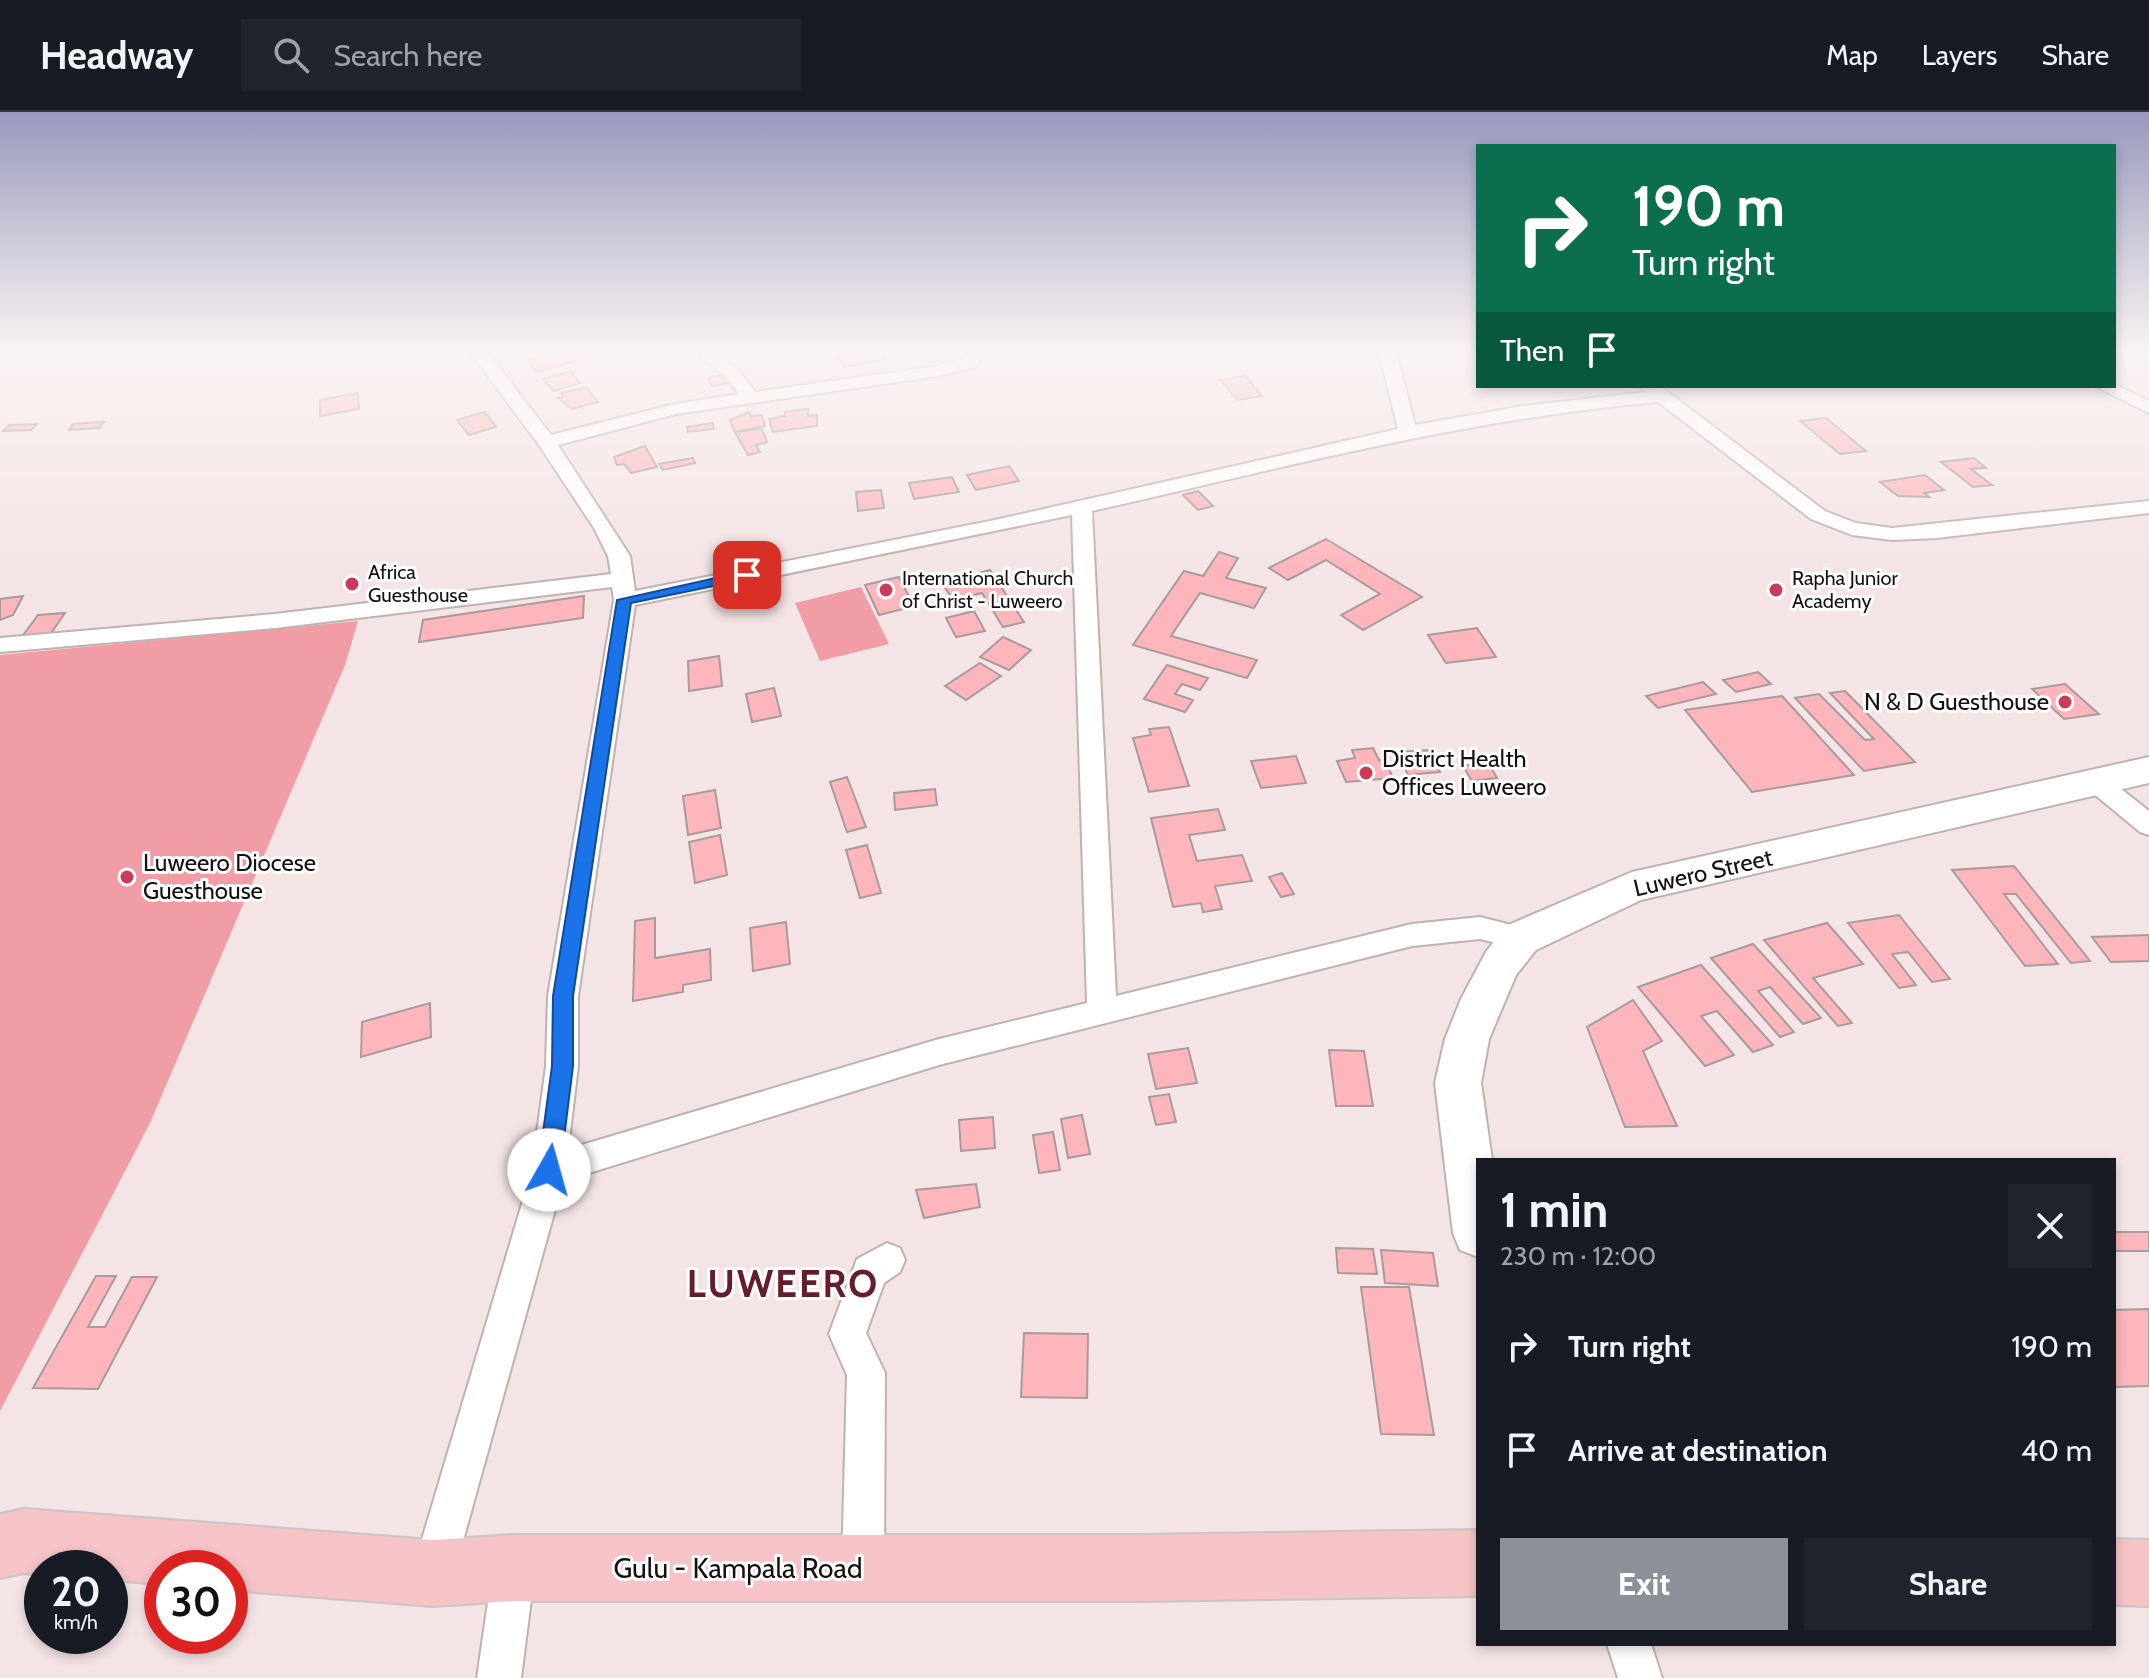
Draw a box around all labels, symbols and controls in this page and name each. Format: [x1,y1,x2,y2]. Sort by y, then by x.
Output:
search box [241,19,801,91]
text: Headway [40,32,193,79]
icon: search [269,33,313,77]
text: Search here [333,37,482,74]
text: Map [1826,38,1878,72]
text: Layers [1922,38,1997,72]
text: Share [2041,38,2109,72]
text: 190 m [1632,172,1785,240]
icon: right [1500,176,1604,280]
text: Turn right [1632,240,1775,284]
icon: arrive [1580,328,1624,372]
text: Then [1500,332,1564,369]
pin [713,541,781,609]
icon: arrive [725,553,769,597]
place label: Africa Guesthouse [368,560,468,607]
place label: International Church of Christ - Luweero [902,566,1073,613]
place label: Rapha Junior Academy [1792,566,1898,613]
marker: Africa Guesthouse [343,575,361,593]
marker: International Church of Christ - Luweero [877,581,895,599]
marker: Rapha Junior Academy [1767,581,1785,599]
place label: N & D Guesthouse [1864,687,2049,716]
marker: N & D Guesthouse [2056,693,2074,711]
place label: District Health Offices Luweero [1382,744,1546,801]
marker: District Health Offices Luweero [1357,764,1375,782]
street label: Luwero Street [1631,842,1775,903]
place label: Luweero Diocese Guesthouse [143,848,316,905]
marker: Luweero Diocese Guesthouse [118,868,136,886]
position arrow [507,1128,591,1212]
text: 1 min [1500,1181,1608,1239]
button: close [2008,1184,2092,1268]
text: 230 m · 12:00 [1500,1240,1656,1272]
district label: LUWEERO [687,1260,879,1307]
icon: right [1500,1324,1544,1368]
text: Turn right [1568,1328,1691,1365]
text: 190 m [2011,1328,2092,1365]
icon: arrive [1500,1428,1544,1472]
text: Arrive at destination [1568,1432,1828,1469]
text: 40 m [2021,1432,2092,1469]
button: Exit [1500,1538,1788,1630]
button: Share [1804,1538,2092,1630]
speed limit sign: 30 [144,1550,248,1654]
street label: Gulu - Kampala Road [613,1551,863,1585]
text: 20 [51,1567,101,1616]
text: km/h [54,1610,98,1634]

